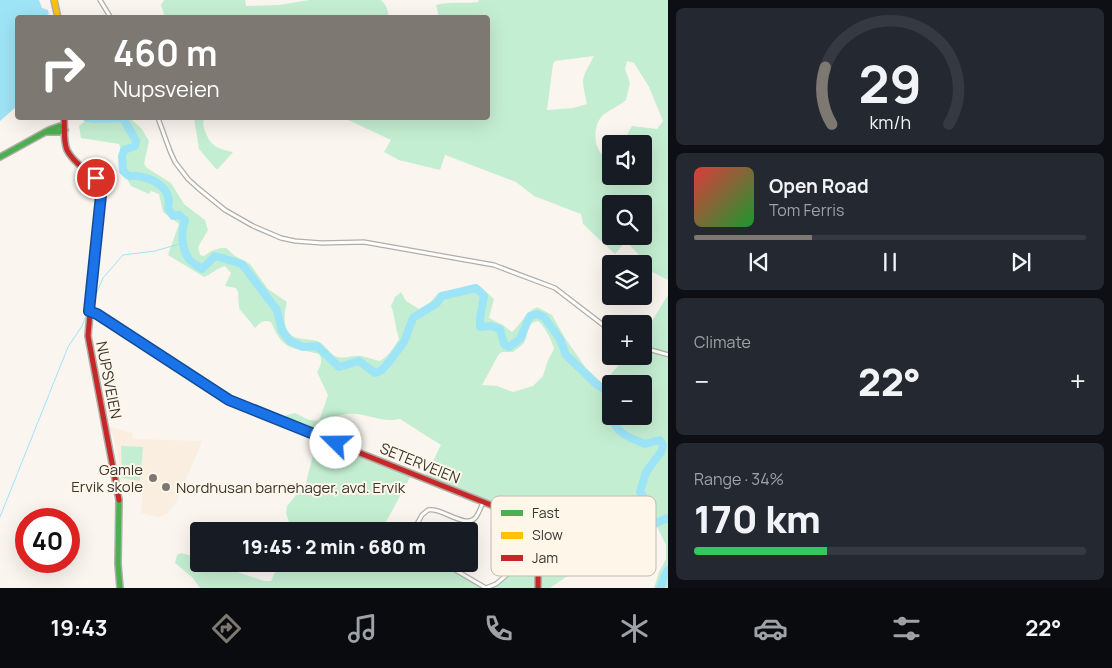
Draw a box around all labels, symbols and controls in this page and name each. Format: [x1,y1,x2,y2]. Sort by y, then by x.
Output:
text: 460 m [113,29,218,77]
icon: right [30,35,95,100]
text: 29 [858,48,922,119]
text: Nupsveien [113,74,219,104]
text: km/h [869,110,911,134]
map controls [602,135,652,425]
button: sound [602,135,652,185]
pin [75,157,117,199]
icon: arrive [82,164,110,192]
text: Open Road [769,173,869,199]
button: search [602,195,652,245]
text: Tom Ferris [769,199,844,221]
icon: previous [745,248,773,276]
icon: pause [876,248,904,276]
icon: next [1007,248,1035,276]
button: layers [602,255,652,305]
button: + [602,315,652,365]
text: Climate [694,331,751,353]
street label: NUPSVEIEN [91,339,127,421]
text: 22° [858,355,921,407]
text: − [694,362,709,400]
text: + [1070,362,1086,400]
button: − [602,375,652,425]
position arrow [309,416,361,468]
street label: SETERVEIEN [377,437,463,489]
place label: Gamle Ervik skole [71,459,143,497]
text: Range · 34% [694,468,784,490]
marker: Gamle Ervik skole [147,472,159,484]
place label: Nordhusan barnehager, avd. Ervik [176,477,406,498]
marker: Nordhusan barnehager, avd. Ervik [160,481,172,493]
text: 170 km [694,492,821,544]
legend [491,496,656,576]
text: Fast [532,503,560,522]
speed limit sign: 40 [15,508,80,573]
text: Slow [532,525,563,544]
text: 19:45 · 2 min · 680 m [242,534,426,560]
text: Jam [532,548,558,567]
icon: directions [209,611,244,646]
icon: music [345,611,380,646]
icon: phone [481,611,516,646]
icon: climate [617,611,652,646]
icon: car [753,611,788,646]
icon: filters [889,611,924,646]
text: 19:43 [51,613,108,643]
text: 22° [1025,613,1061,643]

